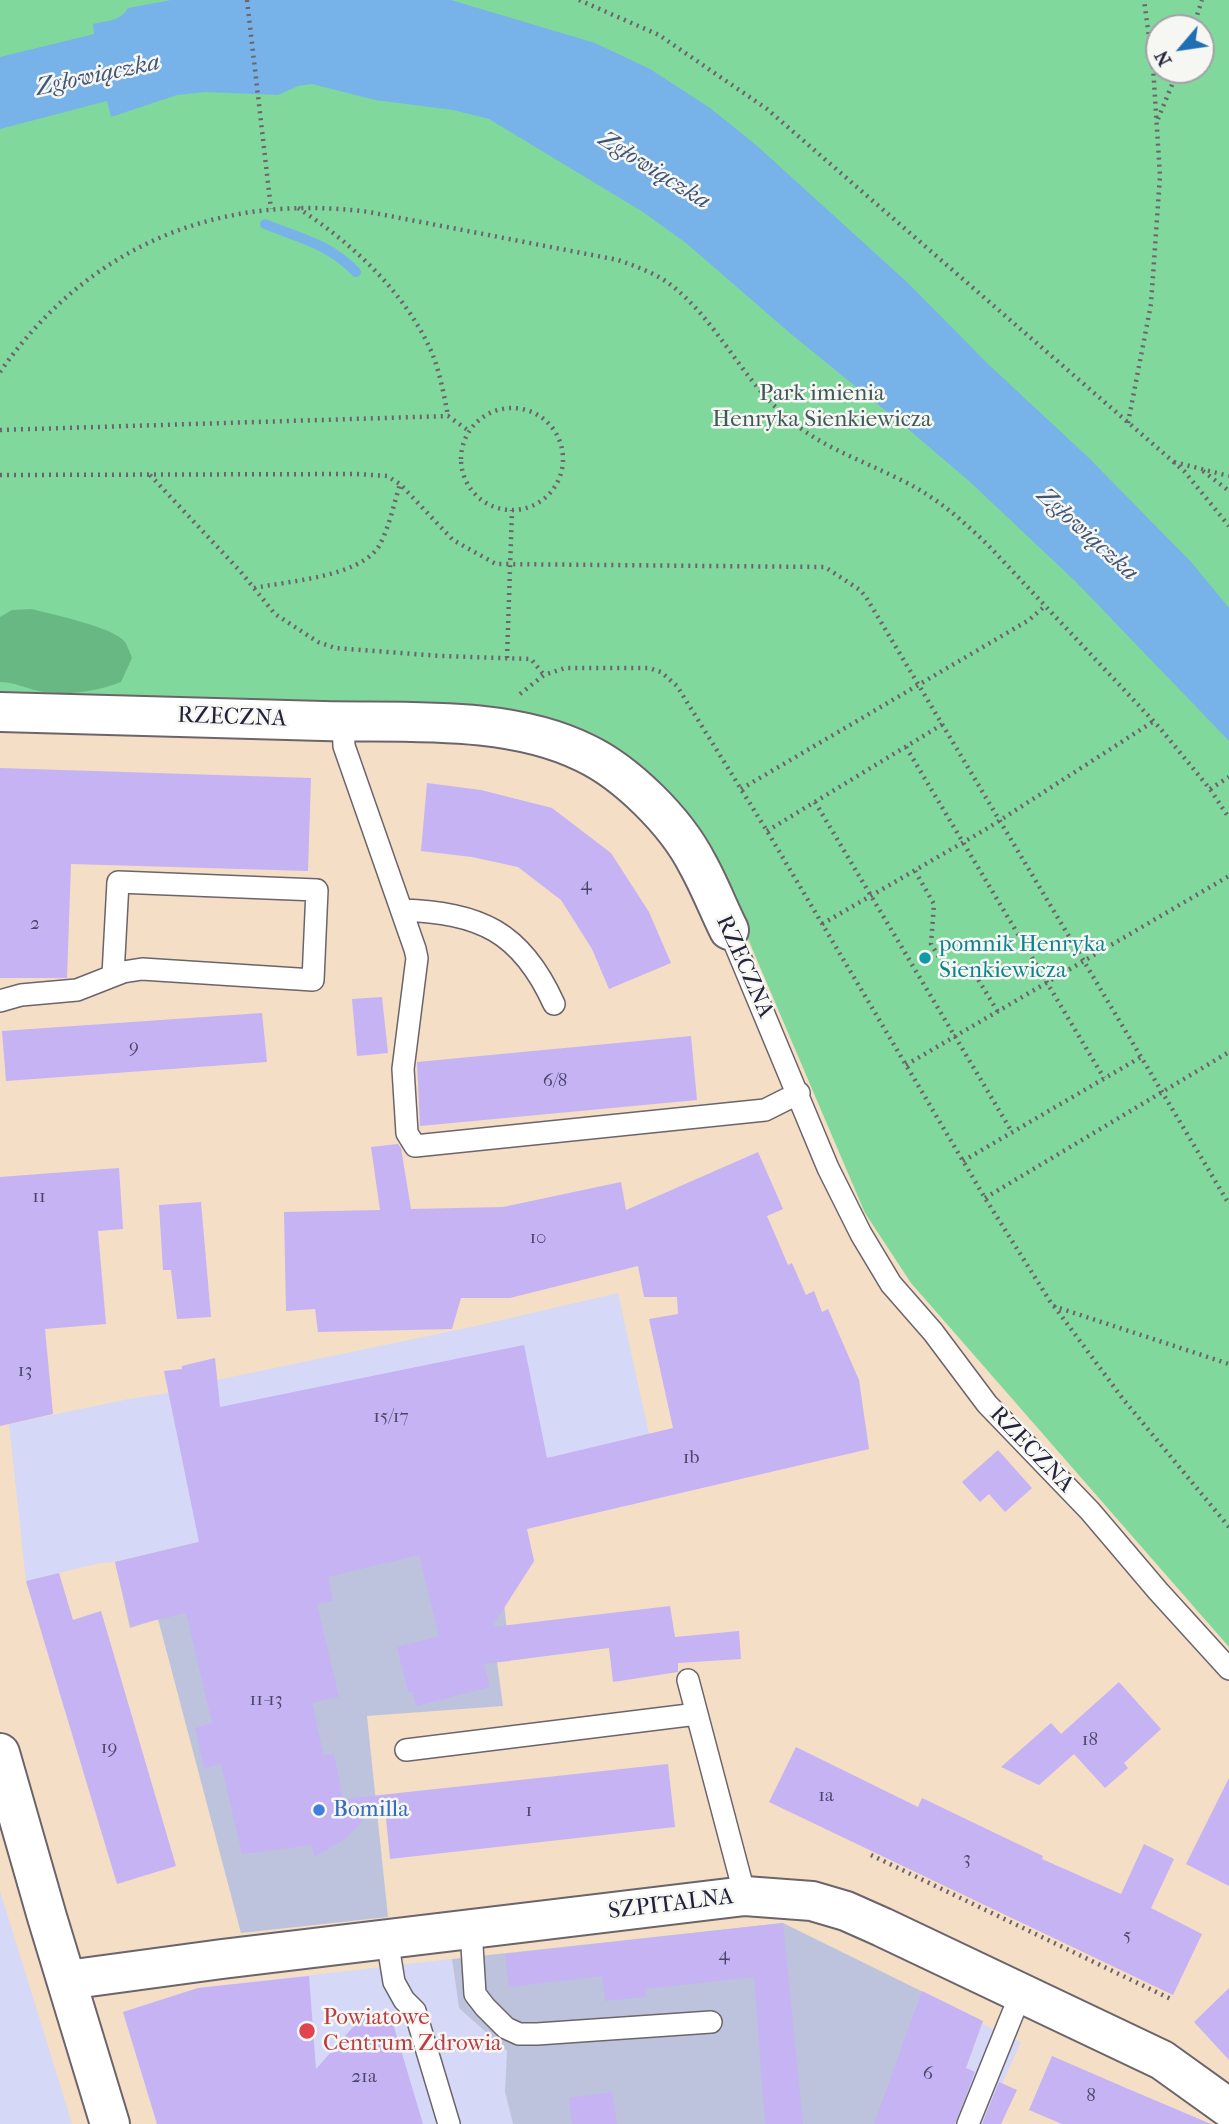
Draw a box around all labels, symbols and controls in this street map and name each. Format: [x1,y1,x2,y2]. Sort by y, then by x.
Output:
north arrow [1145,14,1215,84]
text: N [1150,47,1177,70]
water label: Zgłowiączka [33,49,163,103]
water label: Zgłowiączka [593,125,715,217]
park label: Park imienia Henryka Sienkiewicza [712,380,932,434]
water label: Zgłowiączka [1031,482,1143,588]
street label: RZECZNA [177,702,287,734]
house number: 4 [580,874,592,896]
street label: RZECZNA [709,911,779,1023]
house number: 2 [30,913,40,935]
place label: pomnik Henryka Sienkiewicza [939,931,1106,985]
marker: pomnik Henryka Sienkiewicza [917,950,933,966]
house number: 9 [129,1036,139,1058]
house number: 6/8 [543,1070,567,1092]
house number: 11 [32,1186,46,1208]
house number: 10 [529,1227,547,1249]
house number: 13 [18,1360,32,1382]
street label: RZECZNA [983,1401,1079,1499]
house number: 15/17 [373,1406,409,1428]
house number: 1b [683,1447,699,1469]
house number: 11-13 [249,1689,283,1711]
house number: 18 [1082,1729,1098,1751]
house number: 19 [101,1737,117,1759]
house number: 1a [818,1785,834,1807]
place label: Bomilla [333,1796,409,1824]
house number: 1 [526,1800,532,1822]
marker: Bomilla [311,1802,327,1818]
house number: 3 [963,1848,971,1870]
street label: SZPITALNA [607,1884,735,1926]
house number: 5 [1123,1925,1131,1947]
house number: 4 [718,1944,730,1966]
place label: Powiatowe Centrum Zdrowia [323,2004,502,2058]
marker: Powiatowe Centrum Zdrowia [297,2021,317,2041]
house number: 6 [923,2063,933,2085]
house number: 21a [351,2066,377,2088]
house number: 8 [1086,2085,1096,2107]

